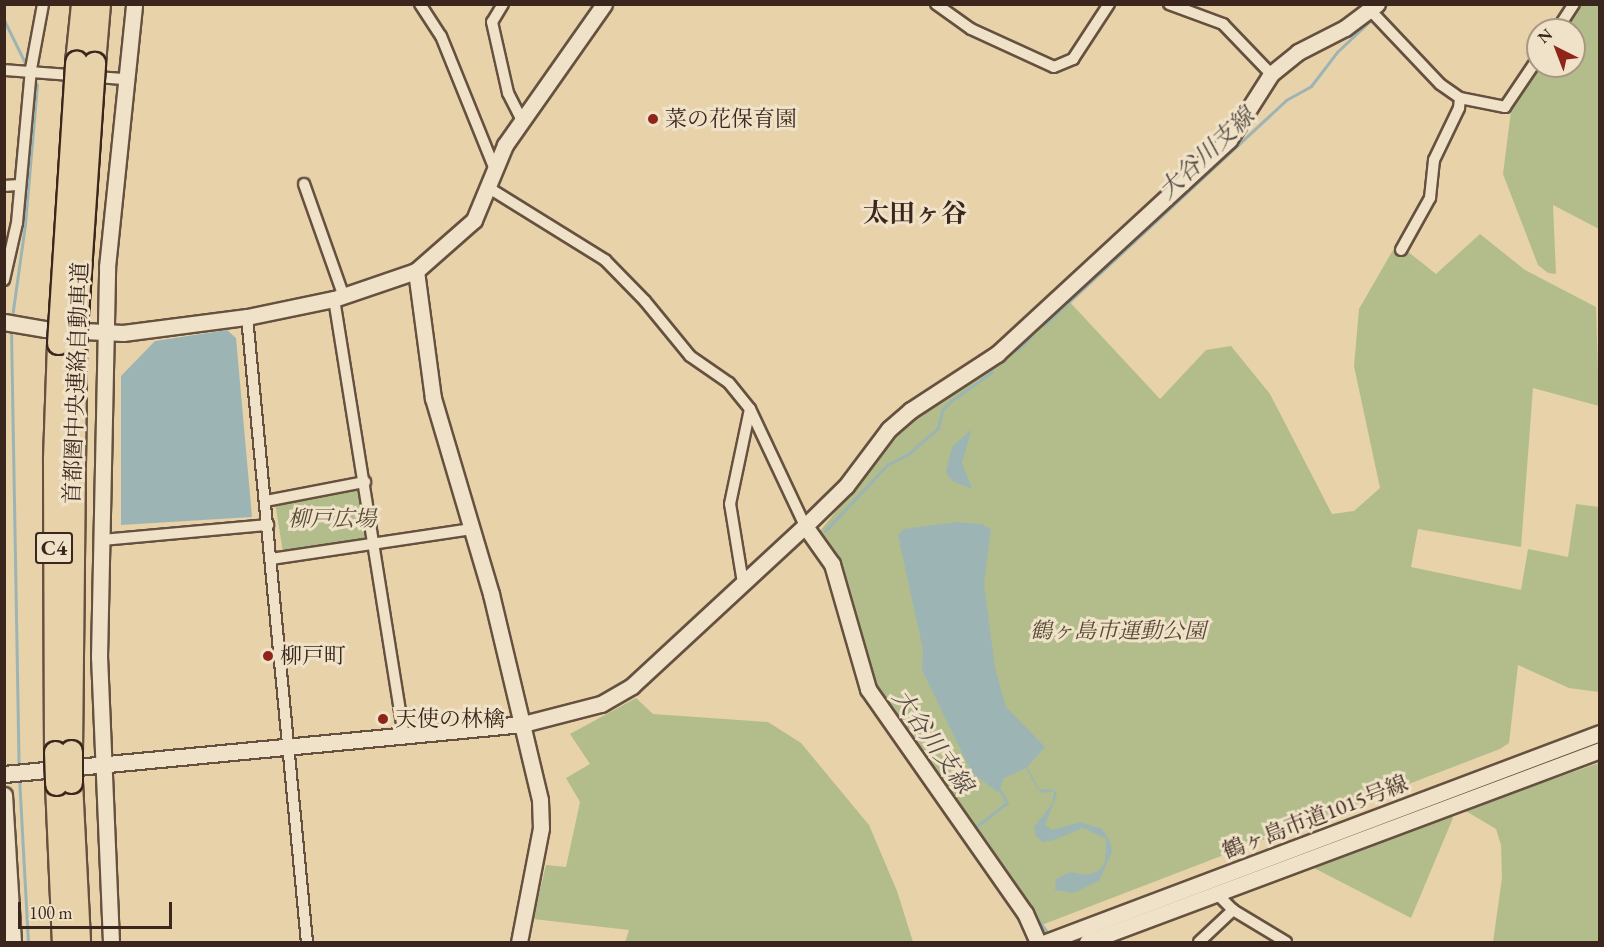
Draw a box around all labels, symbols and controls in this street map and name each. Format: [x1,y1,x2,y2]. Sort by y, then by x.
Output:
north arrow [1526,18,1586,78]
text: N [1533,24,1557,48]
water label: 大谷川支線 [1152,102,1260,204]
place label: 菜の花保育園 [665,106,797,132]
marker: 菜の花保育園 [646,112,660,126]
district label: 太田ヶ谷 [863,198,967,230]
street label: 首都圏中央連絡自動車道 [59,262,93,504]
park label: 柳戸広場 [288,506,376,532]
road number: C4 [34,530,74,566]
park label: 鶴ヶ島市運動公園 [1030,618,1206,644]
place label: 柳戸町 [280,643,346,669]
marker: 柳戸町 [261,649,275,663]
water label: 大谷川支線 [887,684,979,798]
place label: 天使の林檎 [395,706,505,732]
marker: 天使の林檎 [376,712,390,726]
street label: 鶴ヶ島市道1015号線 [1219,770,1411,864]
scale bar [21,890,176,928]
text: 100 m [29,901,73,924]

